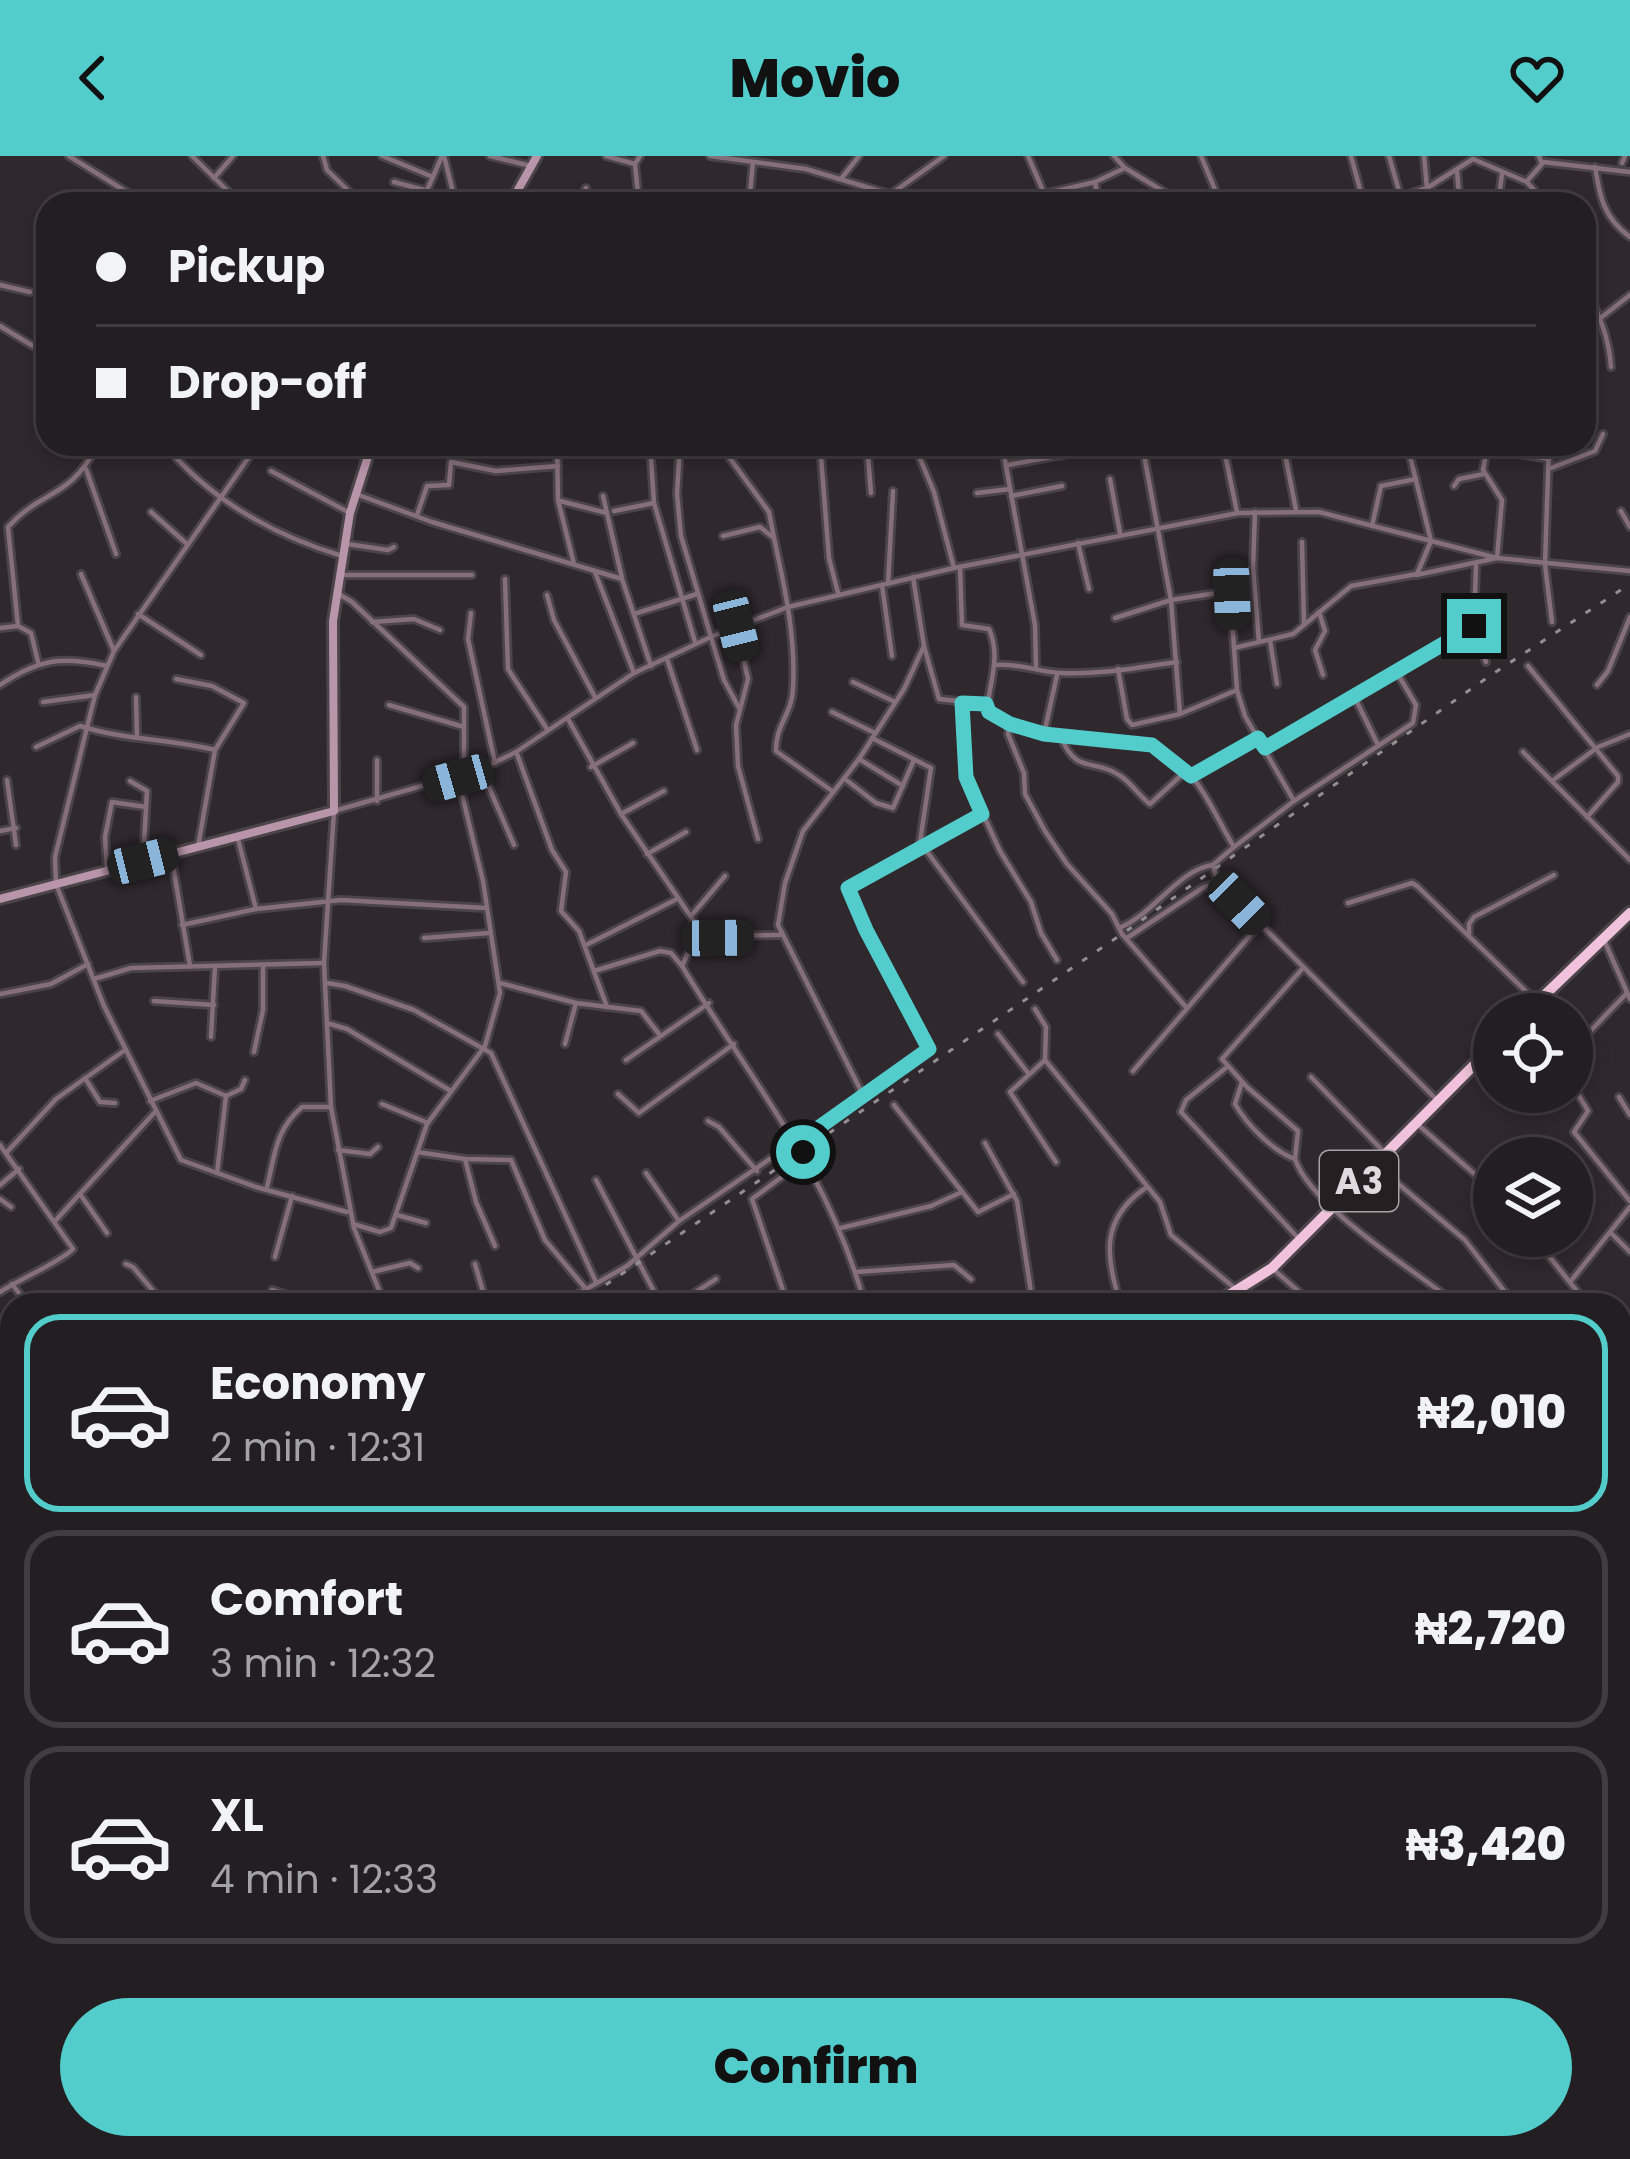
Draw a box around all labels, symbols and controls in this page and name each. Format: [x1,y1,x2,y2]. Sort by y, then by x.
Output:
text: Movio [730,40,900,116]
icon: back [60,45,126,111]
icon: heart [1504,45,1570,111]
text: Pickup [168,235,325,298]
text: Drop-off [168,351,366,414]
car [1213,557,1251,631]
car [710,587,762,665]
route end [1447,599,1501,653]
car [418,751,498,805]
car [104,835,182,887]
car [1201,865,1277,941]
car [682,919,754,957]
map controls [1473,993,1593,1257]
button: locate [1473,993,1593,1113]
route start [776,1125,830,1179]
button: layers [1473,1137,1593,1257]
road number: A3 [1320,1151,1398,1211]
text: Economy [210,1352,425,1415]
icon: car [66,1359,174,1467]
text: ₦2,010 [1417,1381,1566,1444]
text: 2 min · 12:31 [210,1420,425,1475]
text: Comfort [210,1568,403,1631]
icon: car [66,1575,174,1683]
text: ₦2,720 [1415,1597,1566,1660]
text: 3 min · 12:32 [210,1636,436,1691]
text: XL [210,1784,264,1847]
icon: car [66,1791,174,1899]
text: ₦3,420 [1406,1813,1566,1876]
text: 4 min · 12:33 [210,1852,438,1907]
button: Confirm [60,1998,1572,2136]

